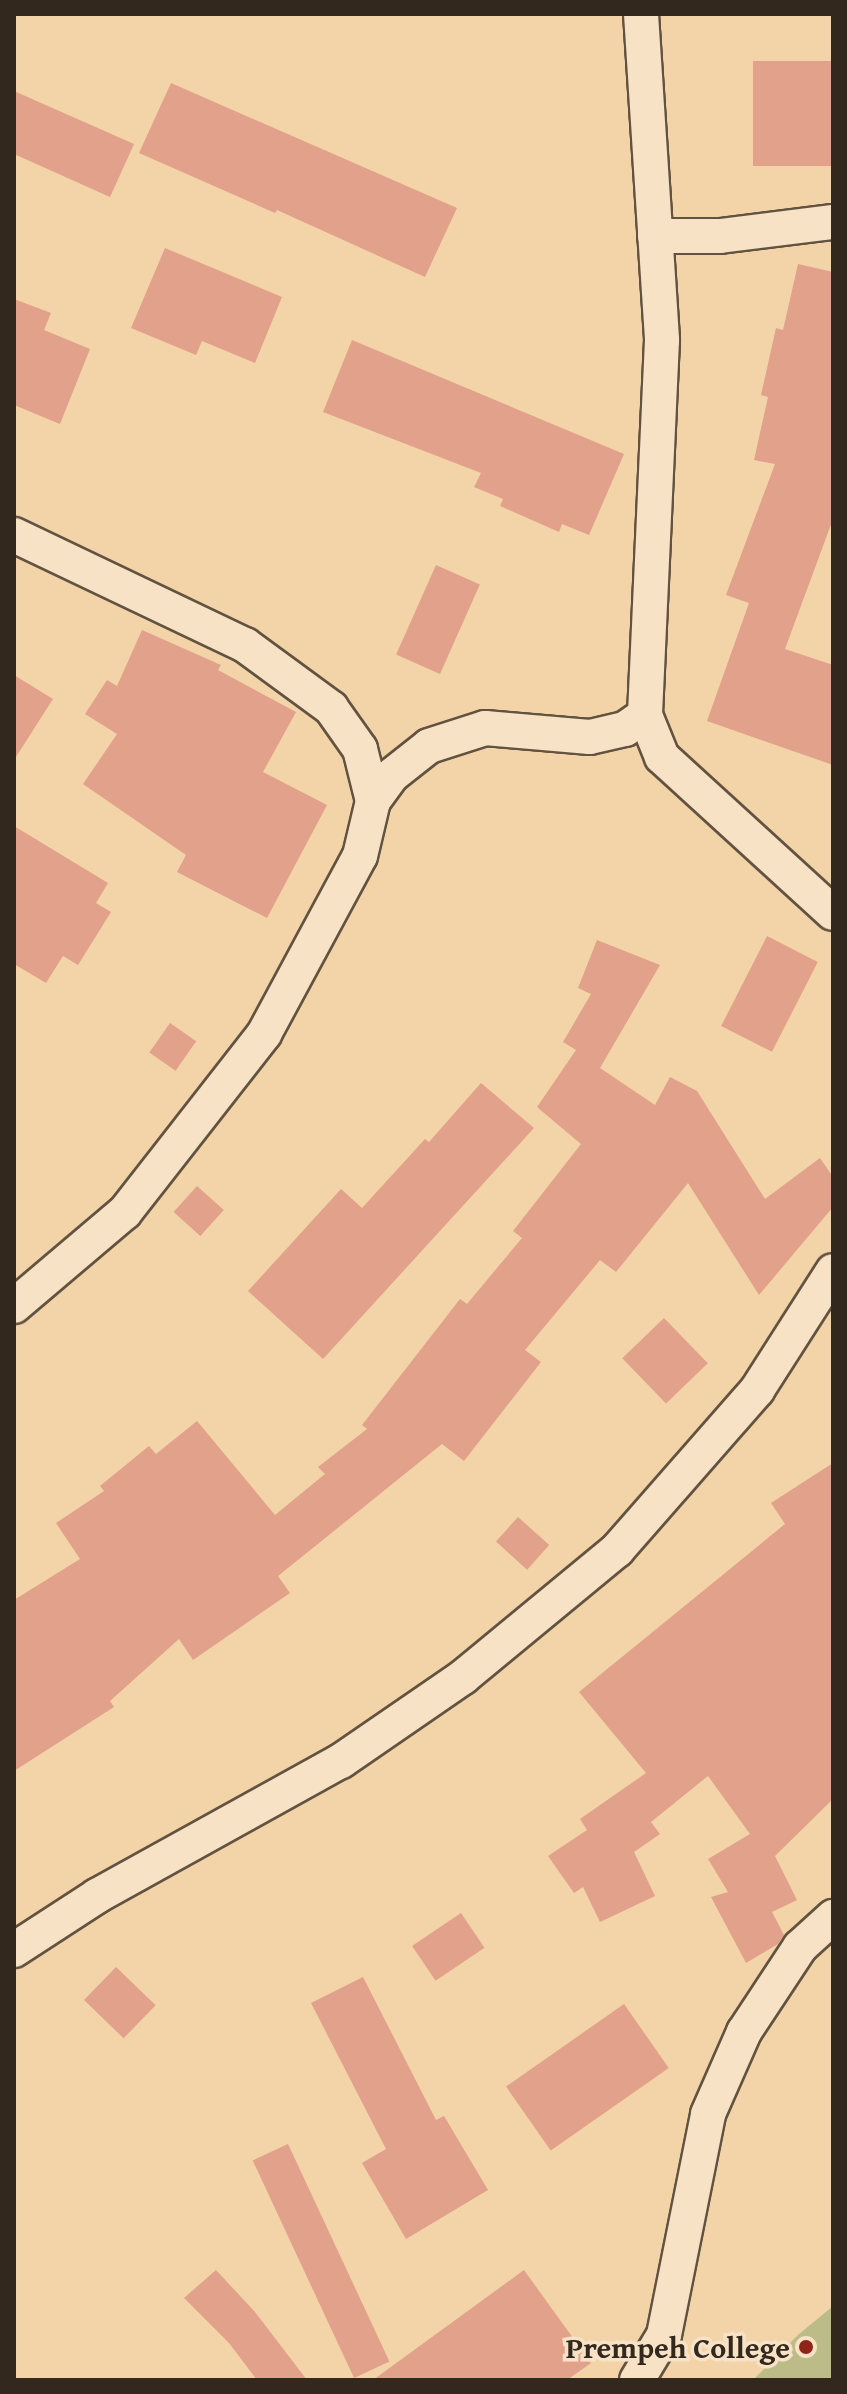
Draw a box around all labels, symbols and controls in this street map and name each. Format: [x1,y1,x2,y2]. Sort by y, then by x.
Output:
place label: Prempeh College [566,2329,790,2365]
marker: Prempeh College [797,2338,815,2356]

